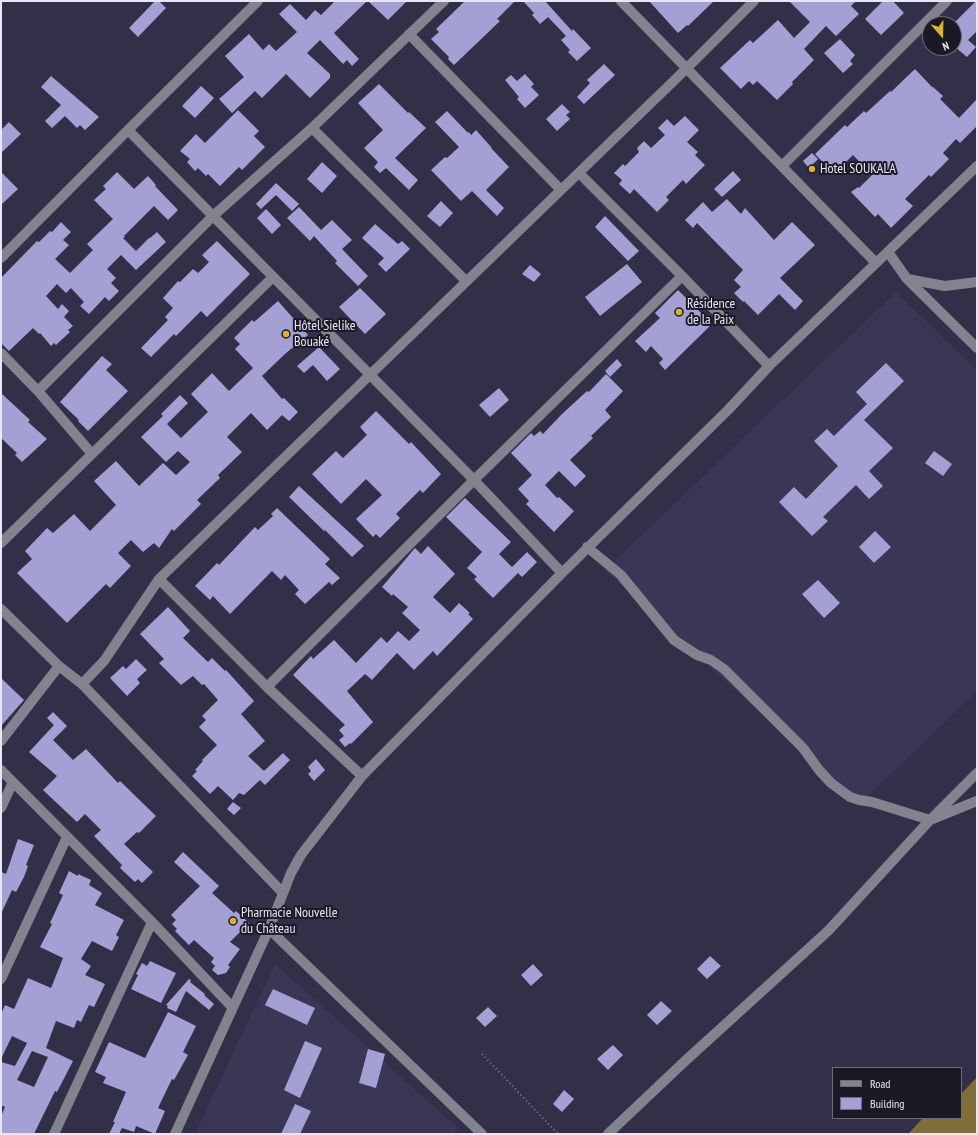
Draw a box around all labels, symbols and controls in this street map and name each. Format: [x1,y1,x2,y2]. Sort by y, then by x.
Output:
north arrow [922,16,962,56]
text: N [941,39,951,54]
place label: Hotel SOUKALA [820,161,896,177]
marker: Hotel SOUKALA [807,164,817,174]
place label: Résidence de la Paix [687,296,735,328]
marker: Résidence de la Paix [674,307,684,317]
place label: Hôtel Sielike Bouaké [294,318,355,350]
marker: Hôtel Sielike Bouaké [281,329,291,339]
place label: Pharmacie Nouvelle du Château [241,905,338,938]
marker: Pharmacie Nouvelle du Château [228,916,238,926]
legend [832,1067,962,1119]
text: Road [870,1076,890,1091]
text: Building [870,1096,905,1111]

